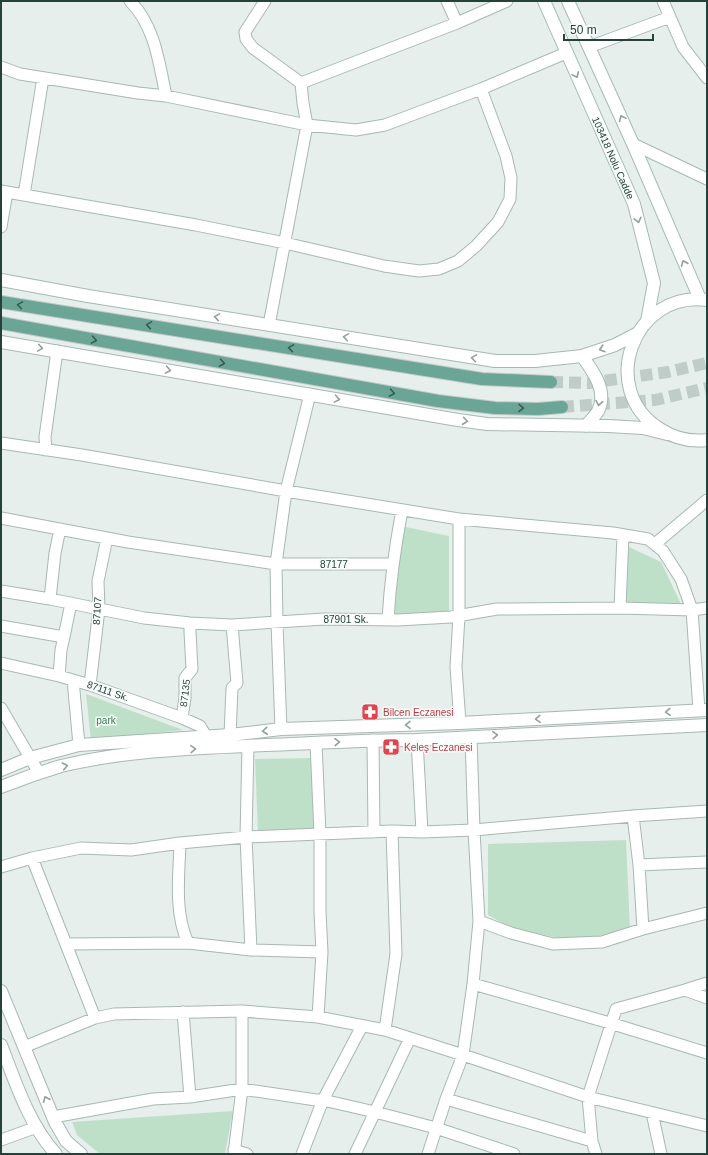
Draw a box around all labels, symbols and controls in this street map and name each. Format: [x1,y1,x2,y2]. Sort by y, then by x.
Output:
scale bar [564,16,653,42]
text: 50 m [570,23,597,37]
one-way arrow [572,72,580,79]
street label: 103418 Nolu Cadde [590,115,636,201]
one-way arrow [618,115,626,122]
one-way arrow [633,217,642,224]
one-way arrow [681,260,689,267]
one-way arrow [17,301,24,310]
one-way arrow [214,313,220,322]
one-way arrow [146,321,152,330]
one-way arrow [343,333,349,342]
one-way arrow [91,336,98,344]
one-way arrow [36,344,43,352]
one-way arrow [288,344,294,353]
one-way arrow [599,344,606,353]
one-way arrow [471,354,477,363]
one-way arrow [219,358,226,367]
one-way arrow [165,365,171,374]
one-way arrow [389,388,395,397]
one-way arrow [334,394,340,403]
one-way arrow [596,400,604,407]
one-way arrow [518,404,524,413]
one-way arrow [462,416,468,425]
street label: 87177 [320,559,348,570]
street label: 87107 [91,596,103,625]
street label: 87901 Sk. [323,614,369,625]
street label: 87135 [178,678,192,707]
street label: 87111 Sk. [86,679,130,703]
pharmacy icon: Bilcen Eczanesi [360,702,380,722]
place label: Bilcen Eczanesi [383,707,454,718]
one-way arrow [665,708,671,716]
park label: park [96,715,117,726]
one-way arrow [535,715,541,723]
one-way arrow [405,721,411,729]
one-way arrow [262,726,268,735]
one-way arrow [492,731,498,740]
one-way arrow [334,737,340,746]
pharmacy icon: Keleş Eczanesi [381,737,401,757]
place label: Keleş Eczanesi [404,742,472,753]
one-way arrow [190,744,196,753]
one-way arrow [61,762,68,770]
one-way arrow [42,1095,50,1102]

